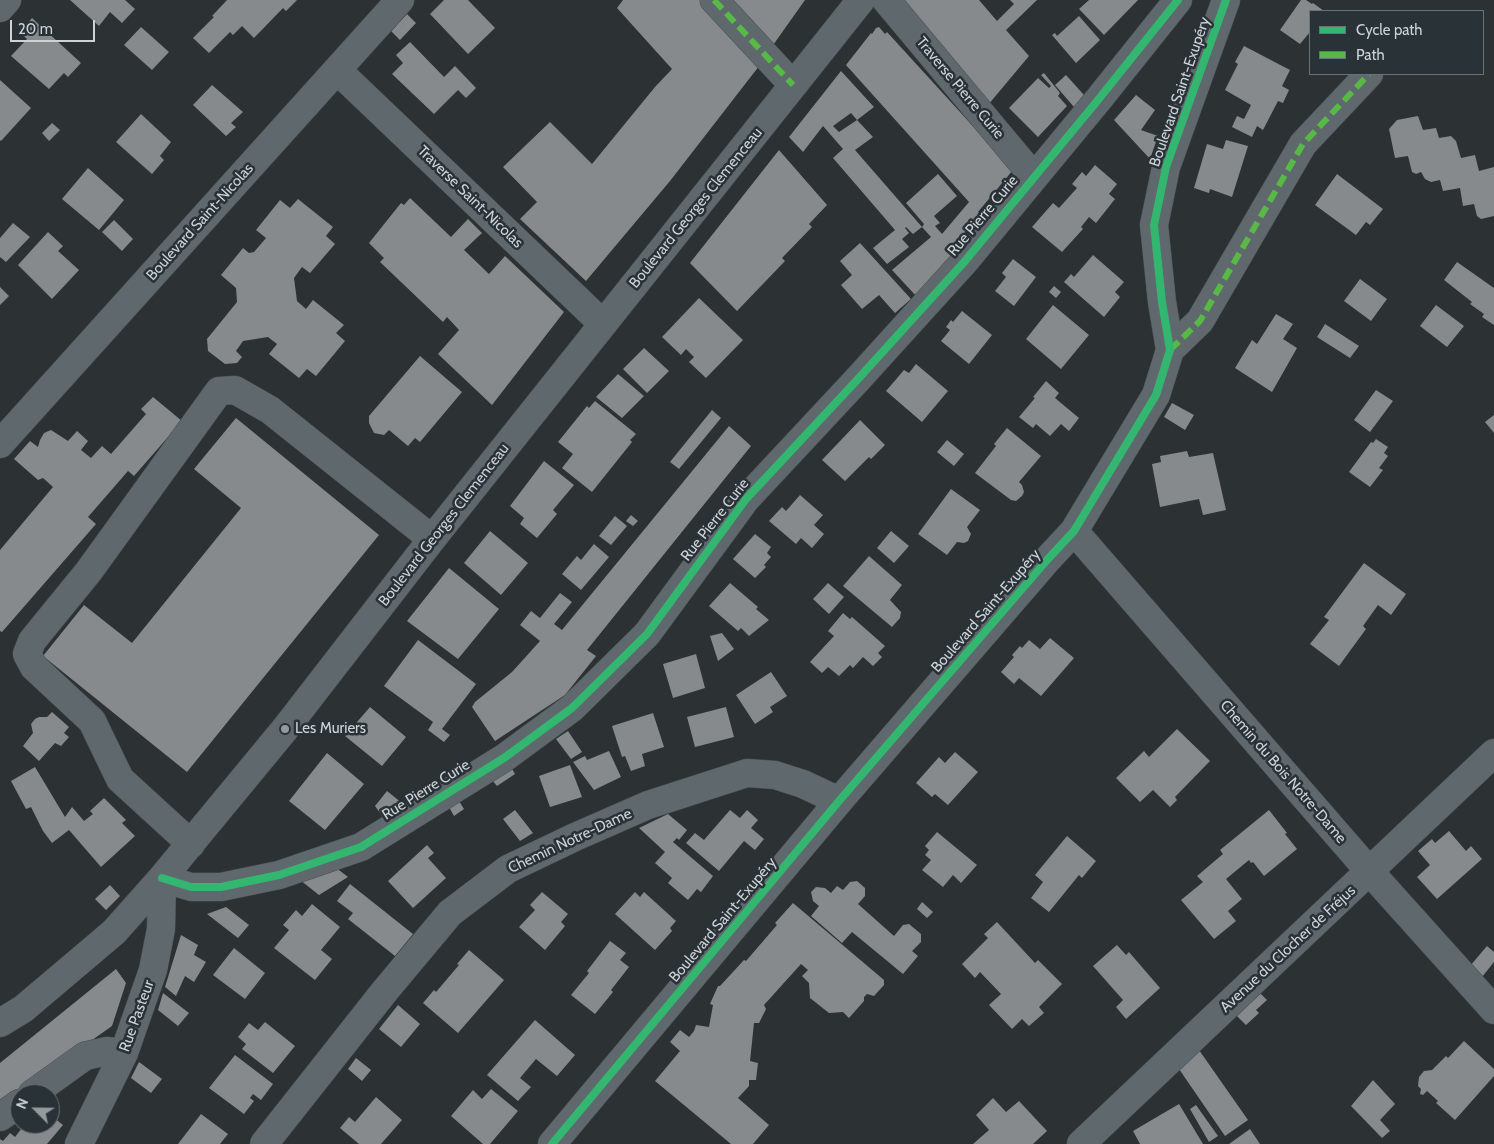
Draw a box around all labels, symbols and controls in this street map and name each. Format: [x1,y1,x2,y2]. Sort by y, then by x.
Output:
scale bar [12,10,98,42]
legend [1309,10,1484,75]
street label: Boulevard Saint-Exupéry [1146,15,1214,169]
text: 20 m [18,20,53,38]
text: Cycle path [1356,21,1422,39]
street label: Traverse Pierre Curie [912,33,1008,143]
text: Path [1356,46,1385,64]
street label: Boulevard Georges Clemenceau [626,124,766,292]
street label: Traverse Saint-Nicolas [414,142,526,252]
street label: Boulevard Saint-Nicolas [143,160,257,284]
street label: Rue Pierre Curie [944,172,1022,260]
street label: Boulevard Georges Clemenceau [375,440,513,610]
street label: Rue Pierre Curie [677,475,753,565]
street label: Boulevard Saint-Exupéry [928,546,1044,676]
street label: Chemin du Bois Notre-Dame [1216,697,1350,847]
place label: Les Muriers [295,720,366,738]
marker: Les Muriers [279,723,291,735]
street label: Rue Pierre Curie [379,756,473,824]
street label: Chemin Notre-Dame [505,805,635,877]
street label: Boulevard Saint-Exupéry [666,854,780,986]
street label: Avenue du Clocher de Fréjus [1217,882,1359,1016]
street label: Rue Pasteur [116,978,158,1054]
north arrow [10,1084,60,1134]
text: N [12,1095,32,1112]

